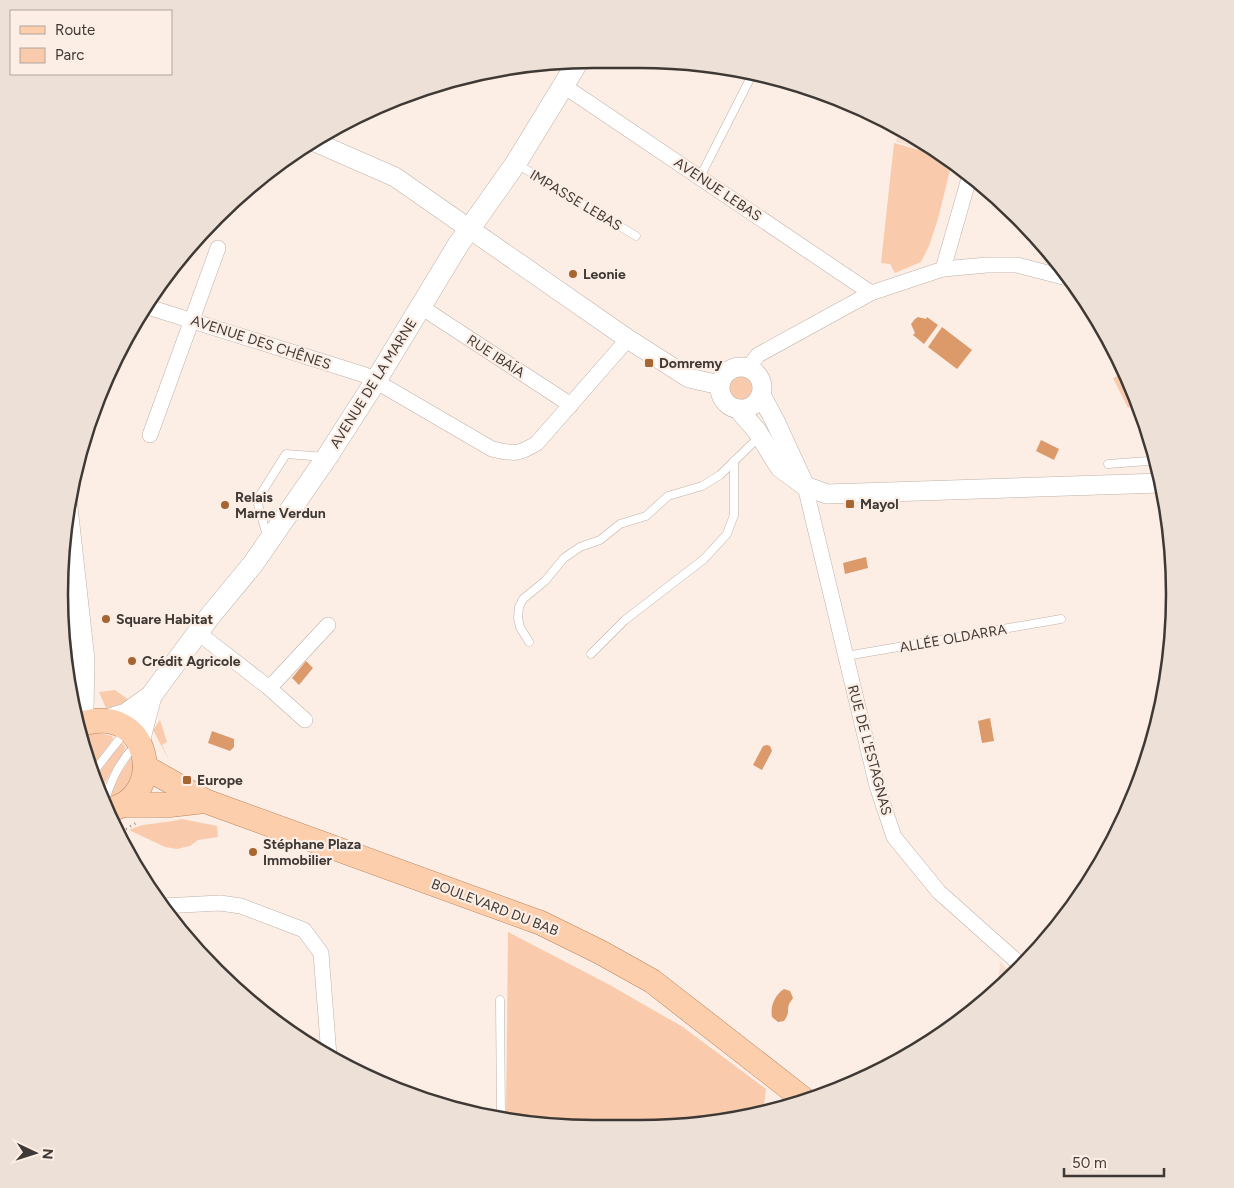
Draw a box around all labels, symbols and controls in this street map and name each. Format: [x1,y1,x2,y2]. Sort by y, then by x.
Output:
legend [10,10,172,75]
text: Route [55,21,95,39]
text: Parc [55,46,84,64]
street label: AVENUE LEBAS [671,154,765,225]
street label: IMPASSE LEBAS [527,166,625,235]
place label: Leonie [583,266,626,283]
marker: Leonie [567,268,579,280]
street label: AVENUE DES CHÊNES [189,312,333,373]
street label: AVENUE DE LA MARNE [326,315,420,451]
street label: RUE IBAÏA [464,331,528,382]
place label: Domremy [659,355,723,372]
marker: Domremy [643,357,655,369]
place label: Relais Marne Verdun [235,489,326,522]
place label: Mayol [860,496,899,513]
marker: Mayol [844,498,856,510]
marker: Relais Marne Verdun [219,499,231,511]
place label: Square Habitat [116,611,214,628]
marker: Square Habitat [100,613,112,625]
street label: ALLÉE OLDARRA [898,621,1008,656]
place label: Crédit Agricole [142,653,241,670]
marker: Crédit Agricole [126,655,138,667]
street label: RUE DE L'ESTAGNAS [844,683,895,817]
place label: Europe [197,772,243,789]
marker: Europe [181,774,193,786]
place label: Stéphane Plaza Immobilier [263,836,361,869]
marker: Stéphane Plaza Immobilier [247,846,259,858]
street label: BOULEVARD DU BAB [429,875,561,940]
north arrow [10,1128,60,1178]
scale bar [1064,1146,1164,1178]
text: N [39,1148,56,1160]
text: 50 m [1072,1154,1107,1172]

